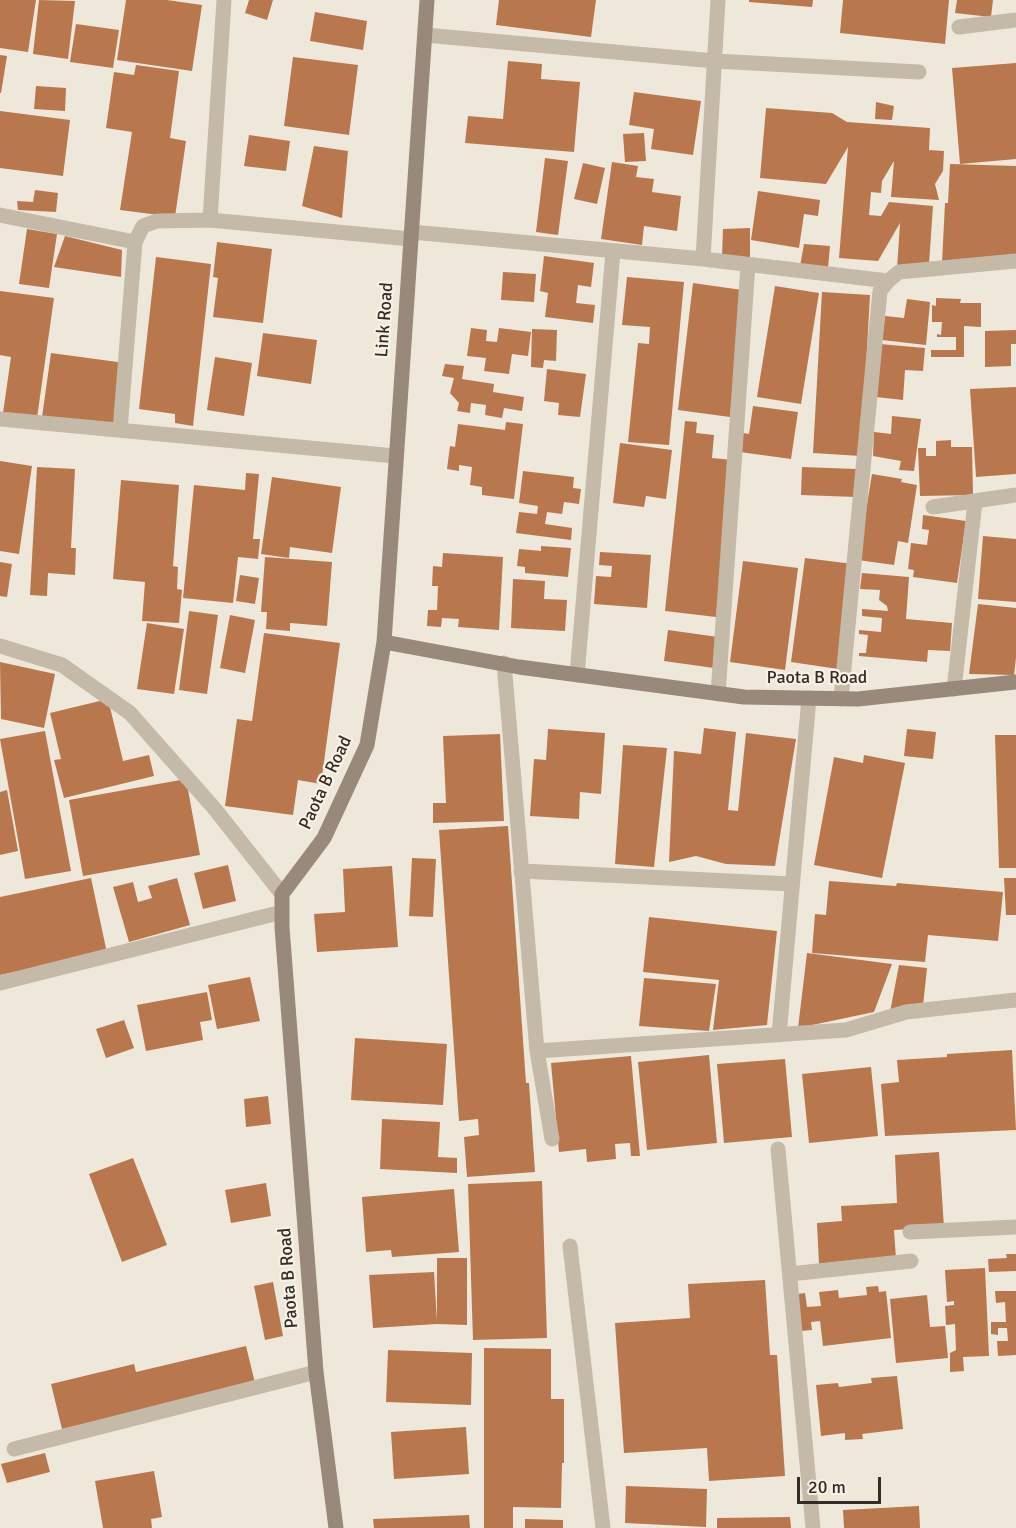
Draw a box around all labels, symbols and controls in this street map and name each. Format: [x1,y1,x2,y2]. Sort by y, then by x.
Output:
street label: Link Road [372,282,398,358]
street label: Paota B Road [767,667,867,689]
street label: Paota B Road [295,733,357,833]
street label: Paota B Road [275,1227,303,1329]
scale bar [800,1465,884,1503]
text: 20 m [808,1476,846,1498]

